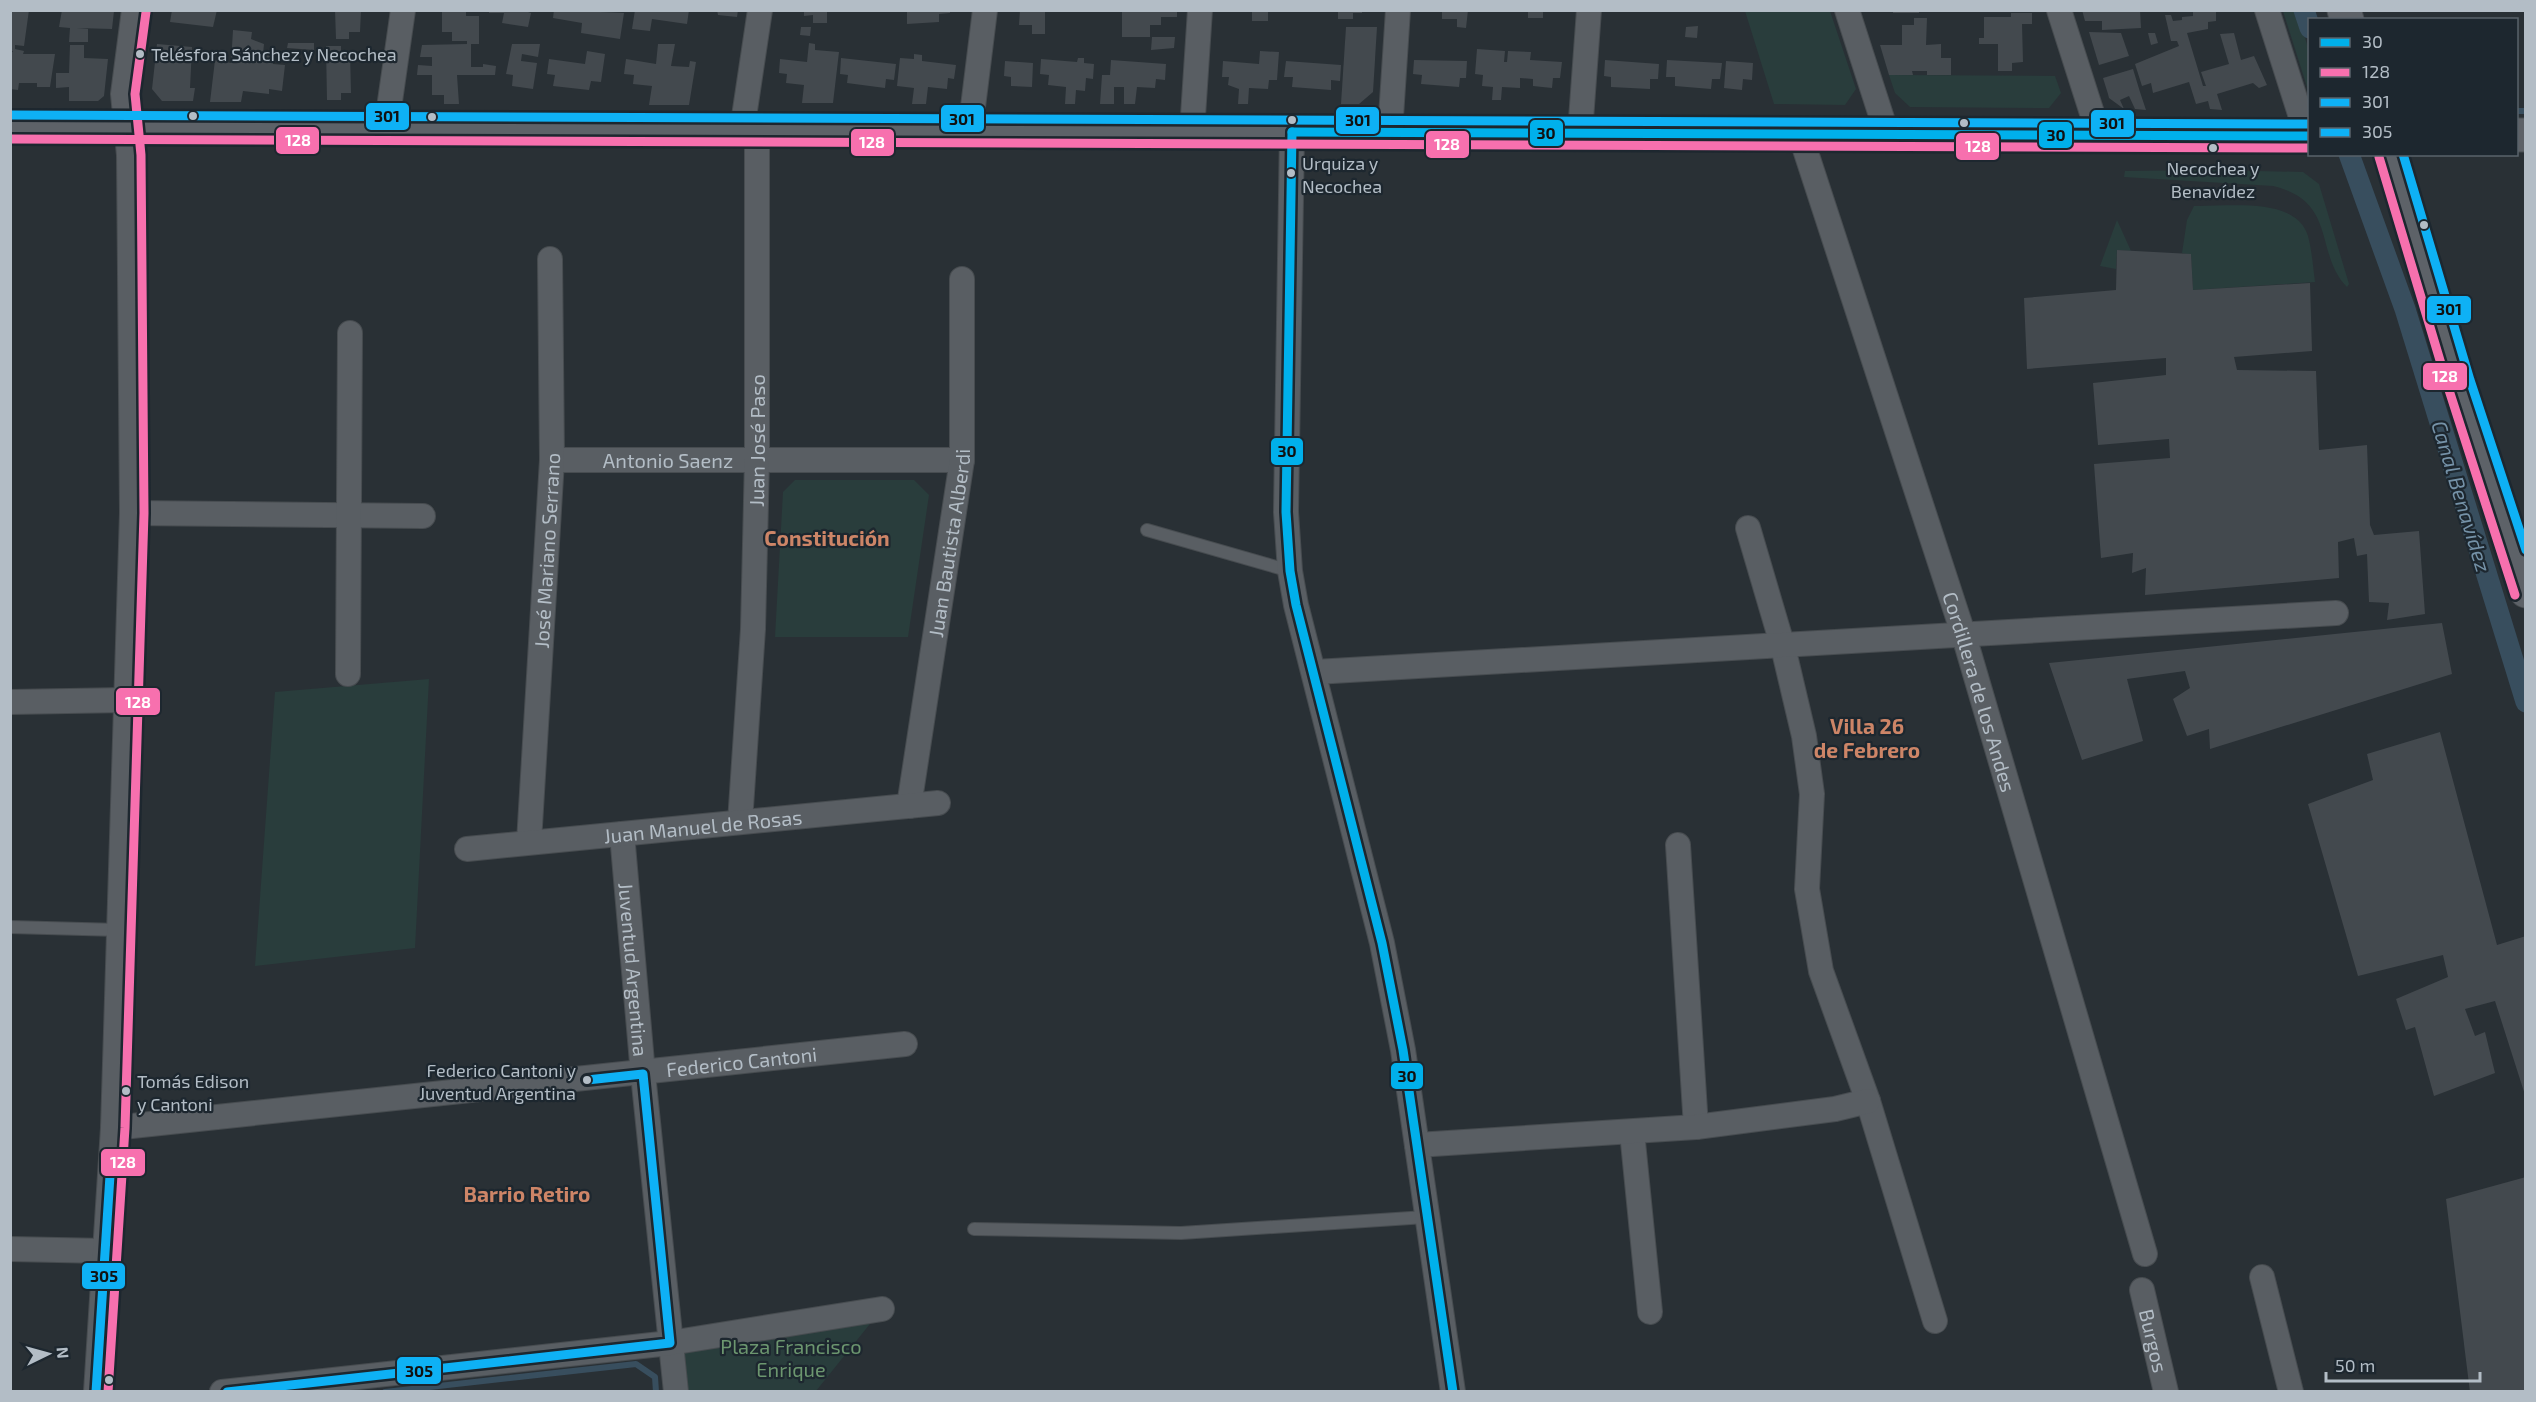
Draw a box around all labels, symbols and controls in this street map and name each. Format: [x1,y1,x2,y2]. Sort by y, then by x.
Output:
legend [2308,18,2518,156]
text: 30 [2362,30,2383,52]
place label: Telésfora Sánchez y Necochea [151,43,397,65]
marker: Telésfora Sánchez y Necochea [134,48,146,60]
text: 128 [2362,60,2390,82]
text: 301 [2362,90,2390,112]
line badge: 301 [365,102,410,131]
line badge: 301 [940,104,985,133]
text: 301 [374,106,400,125]
line badge: 301 [1335,106,1380,135]
text: 301 [949,109,975,128]
line badge: 301 [2090,109,2135,138]
unlabelled marker [187,110,199,122]
text: 301 [1345,110,1371,129]
unlabelled marker [426,111,438,123]
text: 301 [2099,113,2125,132]
unlabelled marker [1286,114,1298,126]
unlabelled marker [1958,117,1970,129]
line badge: 30 [1529,119,1564,147]
text: 305 [2362,120,2393,142]
line badge: 30 [2038,121,2073,149]
text: 30 [1536,123,1556,142]
text: 30 [2046,125,2066,144]
line badge: 128 [275,126,320,155]
line badge: 128 [850,128,895,157]
text: 128 [285,130,311,149]
line badge: 128 [1425,130,1470,159]
text: 128 [859,132,885,151]
line badge: 128 [1955,132,2000,161]
text: 128 [1434,134,1460,153]
text: 128 [1965,136,1991,155]
marker: Necochea y Benavídez [2207,142,2219,154]
place label: Urquiza y Necochea [1302,152,1382,197]
place label: Necochea y Benavídez [2166,157,2260,202]
marker: Urquiza y Necochea [1285,167,1297,179]
unlabelled marker [2418,219,2430,231]
line badge: 301 [2426,295,2472,324]
text: 301 [2436,299,2462,318]
line badge: 128 [2422,362,2468,391]
text: 128 [2432,366,2458,385]
street label: Juan José Paso [744,374,769,507]
water label: Canal Benavídez [2427,417,2497,575]
line badge: 30 [1270,437,1304,466]
text: 30 [1277,441,1297,460]
street label: Antonio Saenz [603,448,733,472]
street label: Juan Bautista Alberdi [923,449,974,639]
street label: José Mariano Serrano [529,453,564,649]
district label: Constitución [764,525,890,550]
street label: Cordillera de los Andes [1938,589,2021,795]
line badge: 128 [115,687,161,716]
text: 128 [125,692,151,711]
district label: Villa 26 de Febrero [1814,713,1920,762]
street label: Juan Manuel de Rosas [603,804,803,848]
street label: Juventud Argentina [614,881,653,1058]
street label: Federico Cantoni [665,1041,818,1081]
place label: Federico Cantoni y Juventud Argentina [419,1059,576,1104]
line badge: 30 [1390,1062,1424,1090]
text: 30 [1397,1066,1417,1085]
place label: Tomás Edison y Cantoni [137,1070,249,1115]
marker: Federico Cantoni y Juventud Argentina [581,1074,593,1086]
marker: Tomás Edison y Cantoni [120,1085,132,1097]
line badge: 128 [100,1148,146,1177]
text: 128 [110,1152,136,1171]
district label: Barrio Retiro [464,1181,590,1206]
line badge: 305 [81,1262,126,1290]
text: 305 [90,1266,118,1285]
street label: Burgos [2135,1307,2173,1375]
north arrow [18,1324,78,1384]
park label: Plaza Francisco Enrique [720,1334,862,1381]
scale bar [2326,1345,2480,1383]
text: N [53,1346,73,1359]
text: 50 m [2335,1354,2375,1376]
line badge: 305 [396,1356,442,1385]
text: 305 [405,1361,433,1380]
unlabelled marker [103,1374,115,1386]

